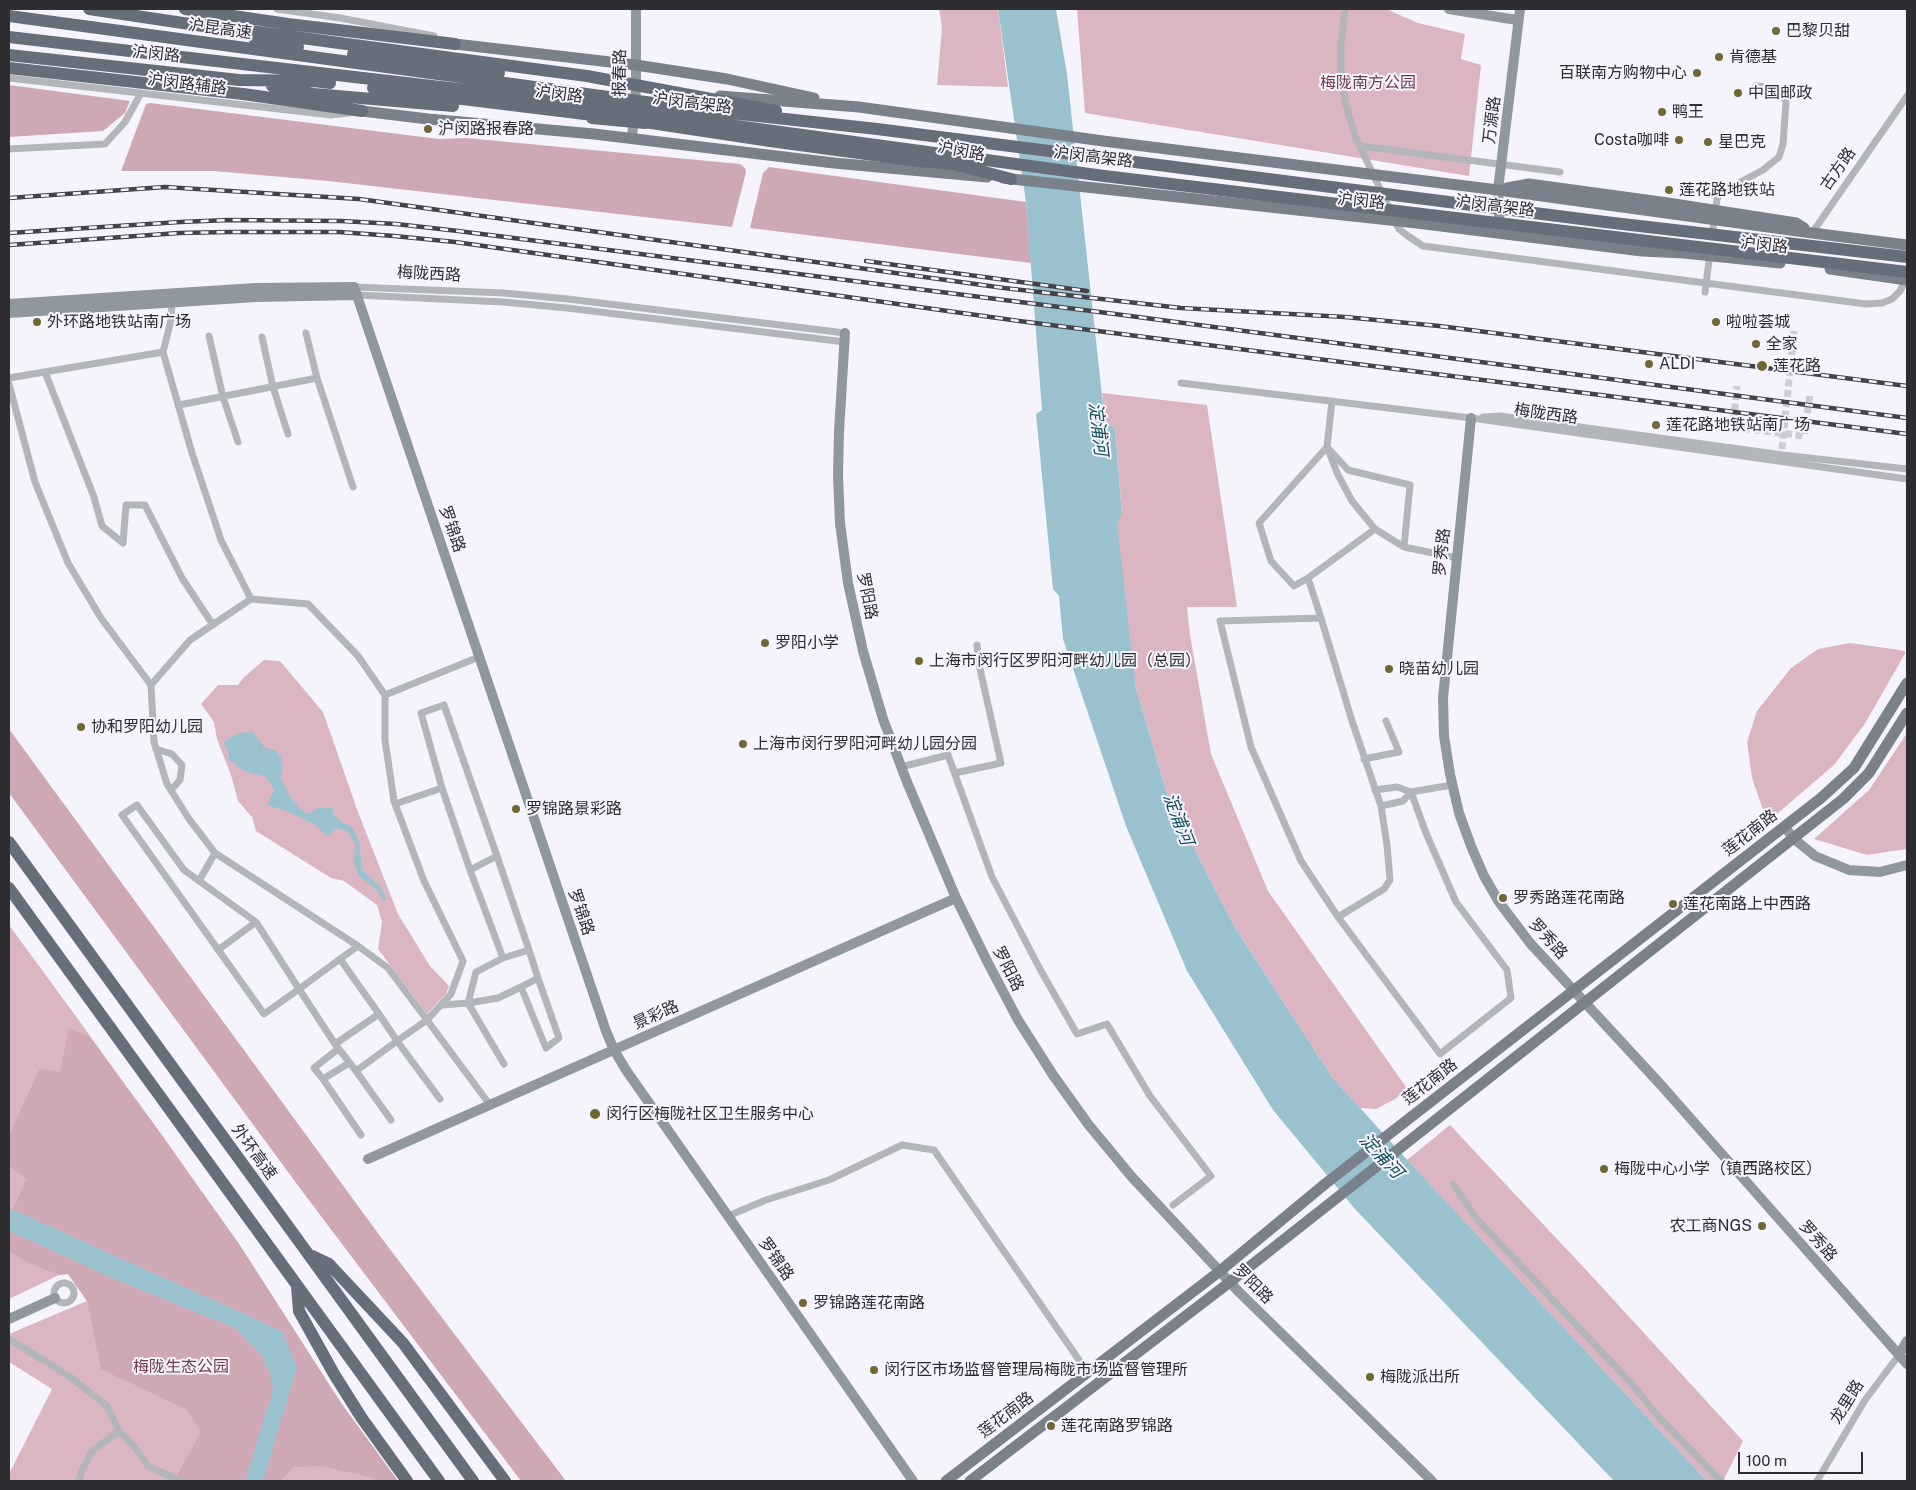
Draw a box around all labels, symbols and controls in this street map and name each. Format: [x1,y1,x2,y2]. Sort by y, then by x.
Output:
street label: 沪昆高速 [187,15,253,43]
place label: 巴黎贝甜 [1786,21,1850,41]
marker: 巴黎贝甜 [1770,25,1782,37]
street label: 沪闵路 [131,42,181,66]
place label: 肯德基 [1729,47,1777,67]
street label: 报春路 [610,49,630,97]
marker: 肯德基 [1713,51,1725,63]
place label: 百联南方购物中心 [1559,63,1687,83]
marker: 百联南方购物中心 [1691,67,1703,79]
street label: 沪闵路辅路 [146,70,228,98]
park label: 梅陇南方公园 [1320,73,1416,93]
street label: 沪闵路 [534,82,584,106]
place label: 中国邮政 [1748,83,1812,103]
marker: 中国邮政 [1732,87,1744,99]
street label: 沪闵高架路 [651,89,733,117]
street label: 万源路 [1480,95,1504,145]
place label: 鸭王 [1672,102,1704,122]
marker: 鸭王 [1656,106,1668,118]
place label: 沪闵路报春路 [438,119,534,139]
marker: 沪闵路报春路 [422,123,434,135]
place label: Costa咖啡 [1594,130,1669,150]
place label: 星巴克 [1718,132,1766,152]
marker: Costa咖啡 [1673,134,1685,146]
marker: 星巴克 [1702,136,1714,148]
street label: 沪闵路 [936,137,986,165]
street label: 沪闵高架路 [1052,143,1134,171]
street label: 古方路 [1816,144,1860,194]
place label: 莲花路地铁站 [1679,180,1775,200]
marker: 莲花路地铁站 [1663,184,1675,196]
street label: 沪闵路 [1336,189,1386,213]
street label: 沪闵高架路 [1454,192,1536,220]
street label: 沪闵路 [1739,233,1789,257]
street label: 梅陇西路 [397,263,461,285]
place label: 外环路地铁站南广场 [47,312,191,332]
place label: 啦啦荟城 [1726,312,1790,332]
marker: 外环路地铁站南广场 [31,316,43,328]
marker: 啦啦荟城 [1710,316,1722,328]
place label: 全家 [1766,334,1798,354]
marker: 全家 [1750,338,1762,350]
place label: ALDI [1659,354,1695,374]
place label: 莲花路 [1773,356,1821,376]
marker: ALDI [1643,358,1655,370]
marker: 莲花路 [1755,359,1769,373]
street label: 梅陇西路 [1513,400,1579,428]
water label: 淀浦河 [1084,401,1112,457]
place label: 莲花路地铁站南广场 [1666,415,1810,435]
marker: 莲花路地铁站南广场 [1650,419,1662,431]
street label: 罗锦路 [435,503,469,555]
street label: 罗秀路 [1430,527,1454,577]
street label: 罗阳路 [853,571,881,621]
place label: 罗阳小学 [775,633,839,653]
marker: 罗阳小学 [759,637,771,649]
place label: 上海市闵行区罗阳河畔幼儿园（总园） [929,651,1201,671]
marker: 上海市闵行区罗阳河畔幼儿园（总园） [913,655,925,667]
place label: 晓苗幼儿园 [1399,659,1479,679]
marker: 晓苗幼儿园 [1383,663,1395,675]
place label: 协和罗阳幼儿园 [91,717,203,737]
marker: 协和罗阳幼儿园 [75,721,87,733]
place label: 上海市闵行罗阳河畔幼儿园分园 [753,734,977,754]
marker: 上海市闵行罗阳河畔幼儿园分园 [737,738,749,750]
water label: 淀浦河 [1158,790,1198,848]
place label: 罗锦路景彩路 [526,799,622,819]
marker: 罗锦路景彩路 [510,803,522,815]
street label: 莲花南路 [1719,806,1781,860]
street label: 罗锦路 [564,886,598,938]
place label: 罗秀路莲花南路 [1513,888,1625,908]
marker: 罗秀路莲花南路 [1497,892,1509,904]
place label: 莲花南路上中西路 [1683,894,1811,914]
marker: 莲花南路上中西路 [1667,898,1679,910]
street label: 罗秀路 [1525,915,1571,963]
street label: 罗阳路 [989,943,1027,995]
street label: 景彩路 [630,996,682,1034]
street label: 莲花南路 [1399,1055,1461,1109]
place label: 闵行区梅陇社区卫生服务中心 [606,1104,814,1124]
marker: 闵行区梅陇社区卫生服务中心 [588,1107,602,1121]
street label: 外环高速 [227,1120,281,1184]
water label: 淀浦河 [1355,1129,1407,1183]
place label: 梅陇中心小学（镇西路校区） [1614,1159,1822,1179]
marker: 梅陇中心小学（镇西路校区） [1598,1163,1610,1175]
place label: 农工商NGS [1670,1216,1752,1236]
street label: 罗秀路 [1795,1217,1841,1265]
marker: 农工商NGS [1756,1220,1768,1232]
street label: 罗锦路 [754,1234,798,1284]
street label: 罗阳路 [1229,1260,1277,1308]
place label: 罗锦路莲花南路 [813,1293,925,1313]
marker: 罗锦路莲花南路 [797,1297,809,1309]
park label: 梅陇生态公园 [133,1357,229,1377]
place label: 闵行区市场监督管理局梅陇市场监督管理所 [884,1360,1188,1380]
marker: 闵行区市场监督管理局梅陇市场监督管理所 [868,1364,880,1376]
place label: 梅陇派出所 [1380,1367,1460,1387]
marker: 梅陇派出所 [1364,1371,1376,1383]
street label: 龙里路 [1826,1377,1868,1427]
street label: 莲花南路 [975,1388,1037,1442]
place label: 莲花南路罗锦路 [1061,1416,1173,1436]
marker: 莲花南路罗锦路 [1045,1420,1057,1432]
scale bar [1741,1442,1866,1474]
text: 100 m [1746,1452,1787,1469]

